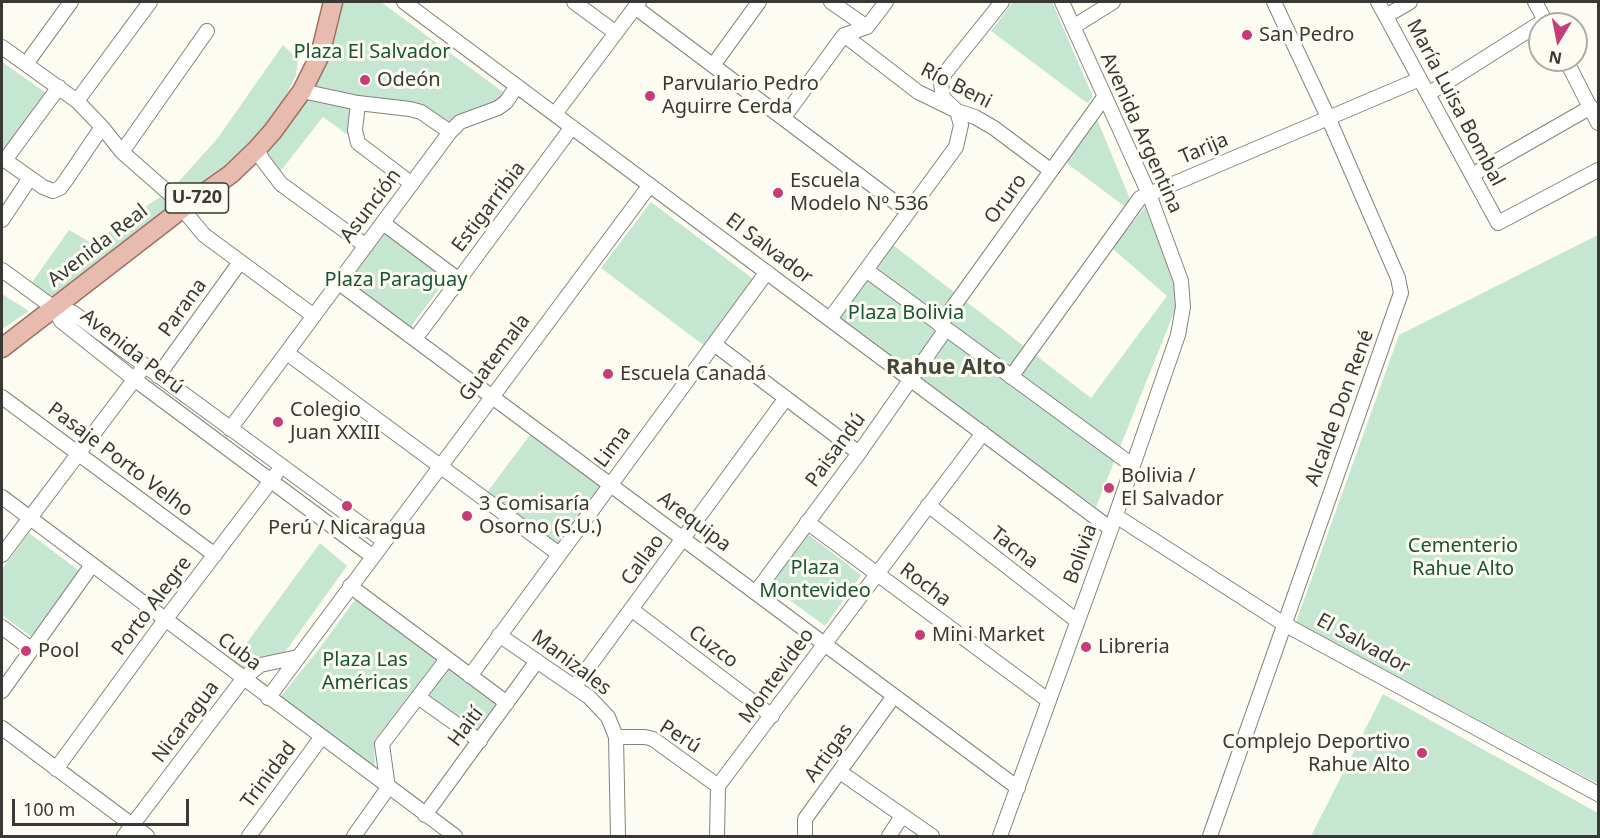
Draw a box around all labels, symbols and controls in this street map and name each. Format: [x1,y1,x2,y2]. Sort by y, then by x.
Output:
north arrow [1528,12,1588,72]
street label: María Luisa Bombal [1401,15,1509,191]
place label: San Pedro [1259,23,1354,47]
marker: San Pedro [1240,28,1254,42]
park label: Plaza El Salvador [293,40,451,64]
text: N [1547,46,1564,70]
street label: Avenida Argentina [1095,49,1187,217]
street label: Río Beni [916,58,996,114]
place label: Odeón [377,68,441,92]
place label: Parvulario Pedro Aguirre Cerda [662,72,819,119]
marker: Odeón [358,73,372,87]
marker: Parvulario Pedro Aguirre Cerda [643,89,657,103]
street label: Tarija [1176,128,1232,170]
street label: Estigarribia [447,157,531,257]
street label: Asunción [335,164,407,248]
place label: Escuela Modelo Nº 536 [790,169,929,216]
street label: Oruro [980,169,1032,229]
road number: U-720 [166,183,228,213]
marker: Escuela Modelo Nº 536 [771,186,785,200]
street label: Avenida Real [43,199,153,293]
street label: El Salvador [721,208,817,290]
park label: Plaza Paraguay [325,268,467,292]
street label: Parana [154,274,212,342]
park label: Plaza Bolivia [848,301,964,325]
street label: Avenida Perú [76,304,188,400]
street label: Guatemala [454,310,536,406]
street label: Alcalde Don René [1301,327,1379,489]
district label: Rahue Alto [886,355,1006,381]
place label: Escuela Canadá [620,362,766,386]
marker: Escuela Canadá [601,367,615,381]
street label: Pasaje Porto Velho [43,398,197,522]
place label: Colegio Juan XXIII [290,398,380,445]
street label: Paisandú [801,408,871,492]
marker: Colegio Juan XXIII [271,415,285,429]
street label: Lima [590,422,636,472]
place label: Bolivia / El Salvador [1121,464,1224,511]
marker: Bolivia / El Salvador [1102,481,1116,495]
street label: Arequipa [653,487,735,557]
place label: 3 Comisaría Osorno (S.U.) [479,492,602,539]
marker: Perú / Nicaragua [340,499,354,513]
marker: 3 Comisaría Osorno (S.U.) [460,509,474,523]
place label: Perú / Nicaragua [268,516,426,540]
street label: Bolivia [1059,521,1103,587]
street label: Tacna [985,522,1043,574]
street label: Callao [616,530,670,590]
park label: Cementerio Rahue Alto [1408,534,1518,581]
street label: Porto Alegre [107,552,197,660]
park label: Plaza Montevideo [759,556,871,603]
street label: Rocha [895,558,955,612]
street label: El Salvador [1312,609,1414,679]
street label: Cuzco [683,621,743,673]
place label: Mini Market [932,623,1045,647]
street label: Montevideo [734,624,820,728]
street label: Manizales [526,625,616,701]
street label: Cuba [212,628,266,676]
marker: Mini Market [913,628,927,642]
place label: Libreria [1098,635,1170,659]
place label: Pool [38,639,79,663]
marker: Libreria [1079,640,1093,654]
marker: Pool [19,644,33,658]
park label: Plaza Las Américas [322,648,408,695]
street label: Nicaragua [147,676,225,768]
street label: Haití [443,702,489,752]
street label: Perú [655,715,705,759]
street label: Artigas [800,719,858,787]
place label: Complejo Deportivo Rahue Alto [1222,730,1410,777]
street label: Trinidad [236,737,302,813]
marker: Complejo Deportivo Rahue Alto [1415,746,1429,760]
scale bar [15,787,192,825]
text: 100 m [23,797,75,821]

